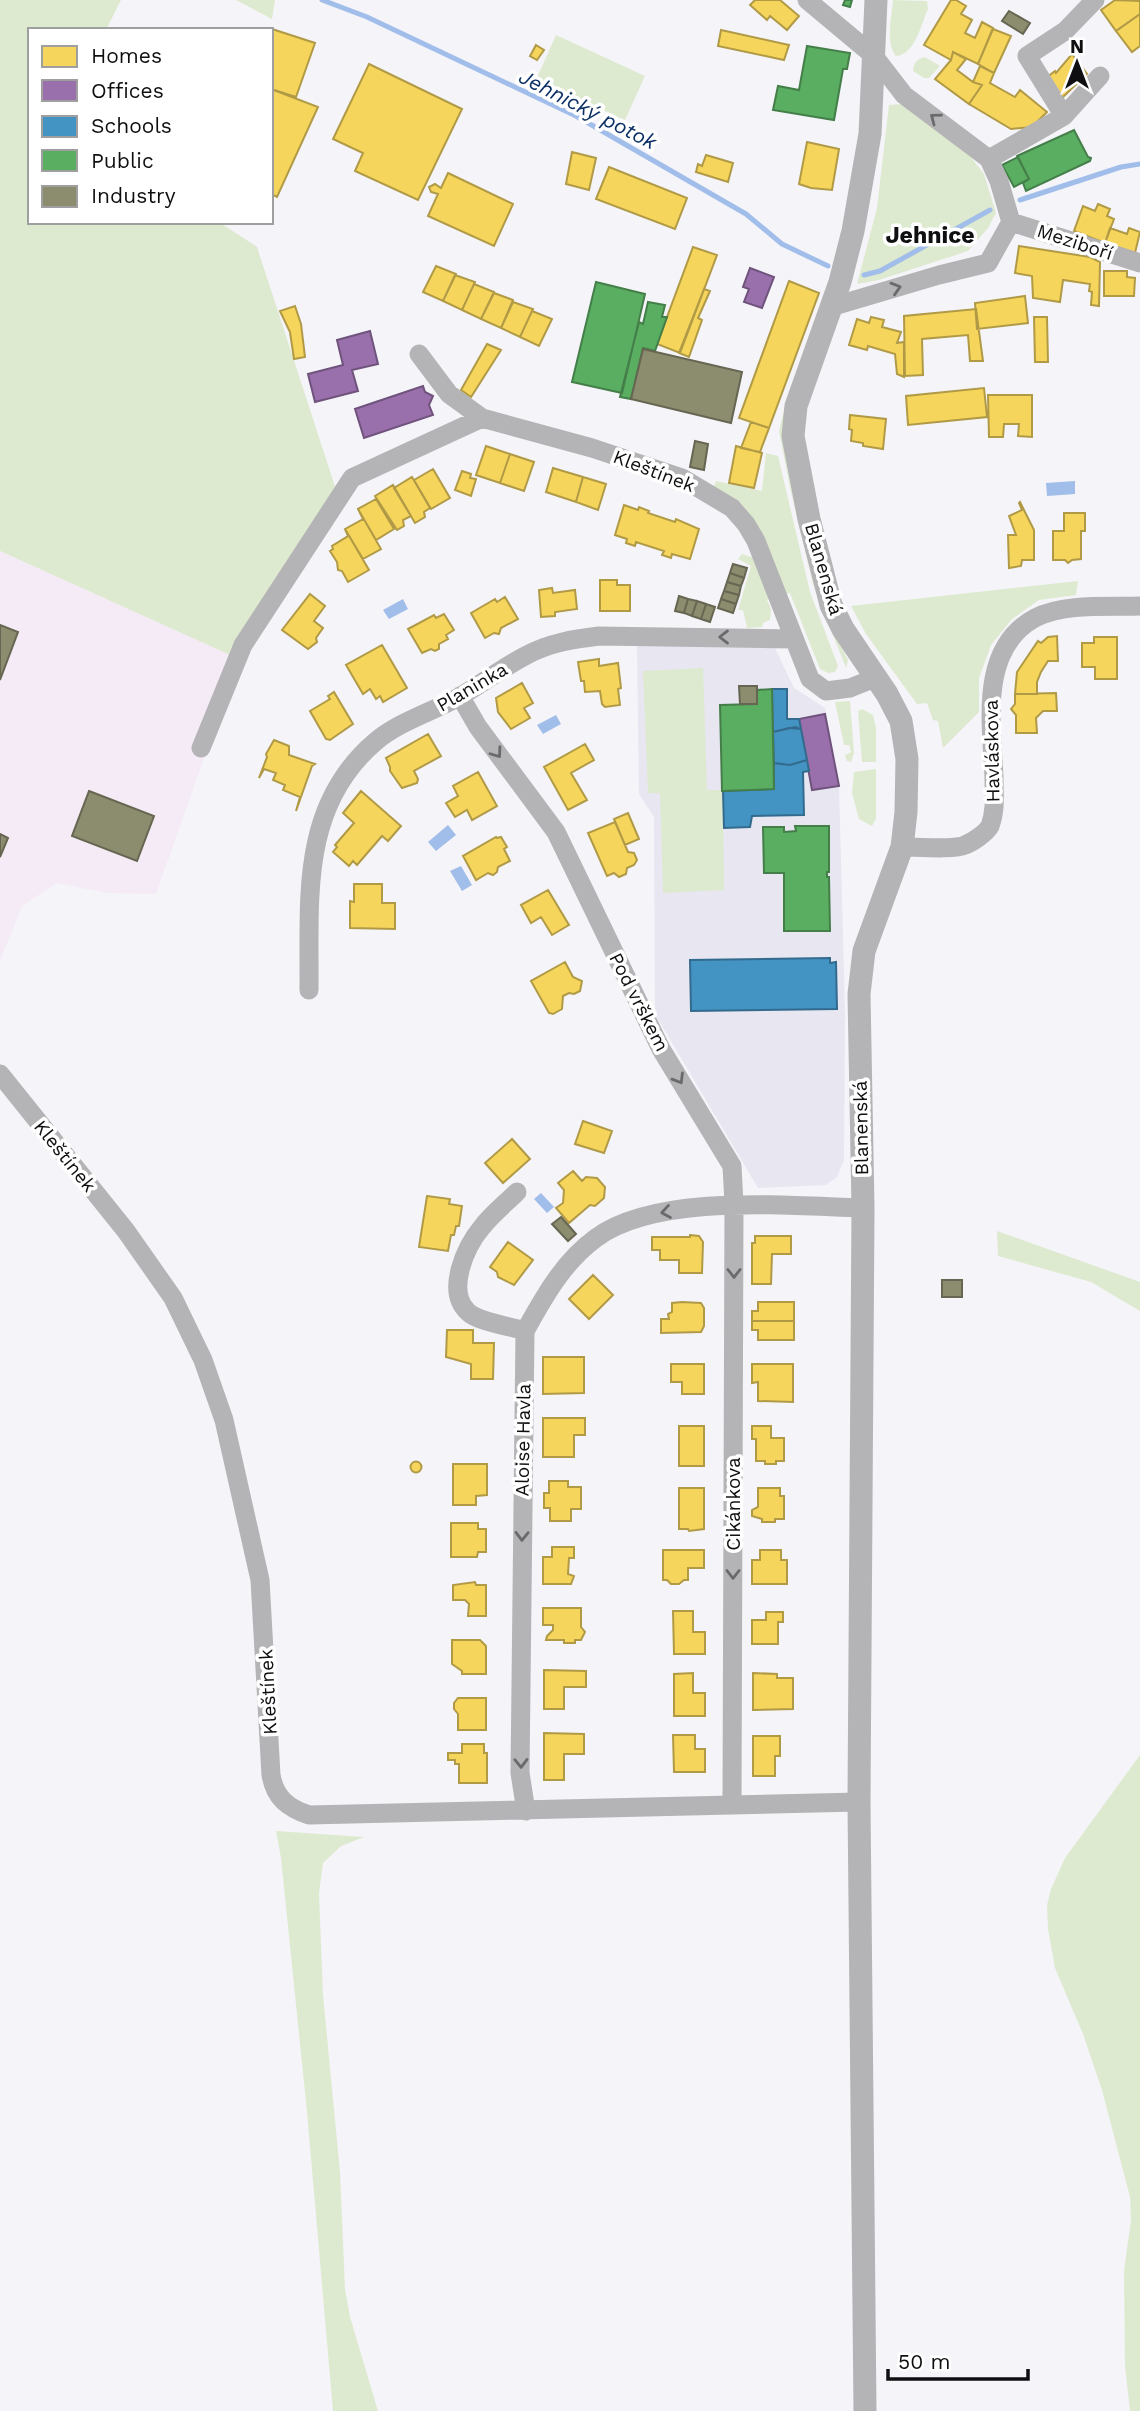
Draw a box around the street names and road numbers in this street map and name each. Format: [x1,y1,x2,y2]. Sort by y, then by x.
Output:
street label: Meziboří [1034,219,1116,265]
street label: Kleštínek [610,445,698,497]
street label: Blanenská [800,520,848,618]
street label: Planinka [432,657,512,716]
street label: Havláskova [980,699,1004,803]
street label: Pod vrškem [604,949,674,1055]
street label: Blanenská [849,1080,873,1176]
street label: Kleštínek [29,1115,101,1197]
street label: Aloise Havla [511,1383,535,1497]
street label: Cikánkova [722,1457,745,1551]
street label: Kleštínek [254,1648,282,1735]

